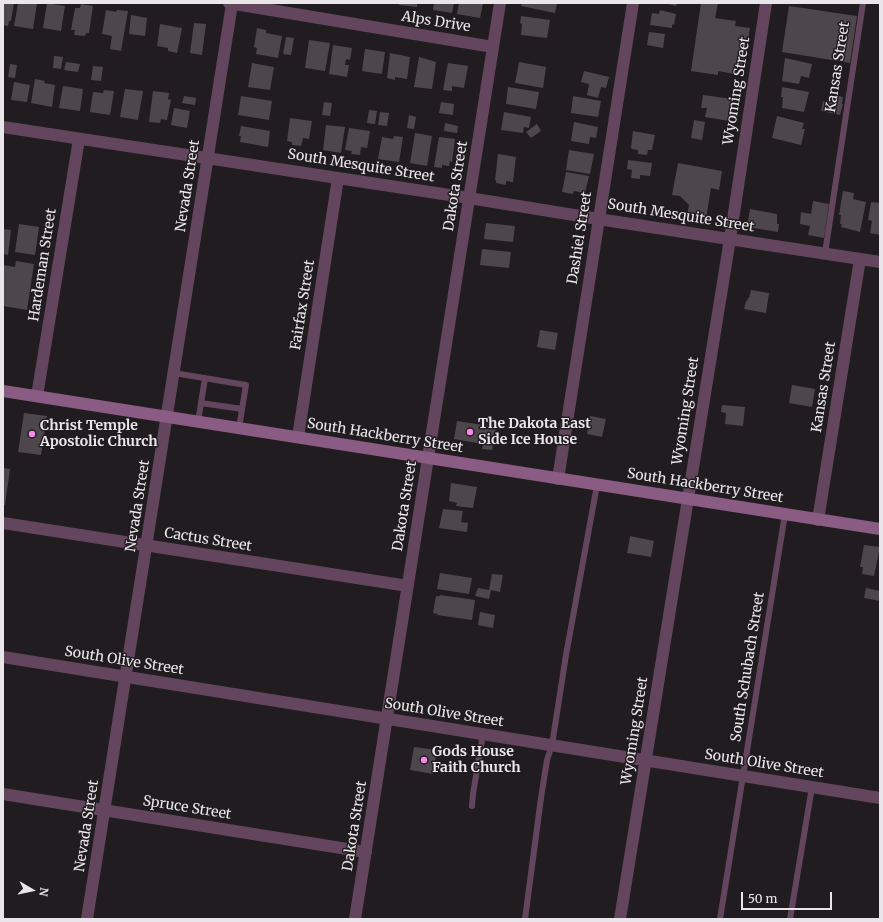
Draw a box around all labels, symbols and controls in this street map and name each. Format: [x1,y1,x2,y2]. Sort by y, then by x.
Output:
street label: Alps Drive [400,8,472,36]
street label: Kansas Street [823,20,853,114]
street label: Wyoming Street [720,36,754,146]
street label: Nevada Street [172,139,204,233]
street label: Dakota Street [441,140,471,232]
street label: South Mesquite Street [286,146,436,186]
street label: Dashiel Street [564,191,596,285]
street label: South Mesquite Street [606,196,756,236]
street label: Hardeman Street [26,207,60,323]
street label: Fairfax Street [288,259,318,351]
street label: Kansas Street [809,340,839,434]
street label: Wyoming Street [669,356,703,466]
street label: South Hackberry Street [306,415,464,457]
place label: The Dakota East Side Ice House [478,416,591,448]
place label: Christ Temple Apostolic Church [40,418,158,450]
marker: The Dakota East Side Ice House [465,427,475,437]
marker: Christ Temple Apostolic Church [27,429,37,439]
street label: Nevada Street [122,459,154,553]
street label: Dakota Street [390,460,420,552]
street label: South Hackberry Street [626,465,784,507]
street label: Cactus Street [163,525,253,555]
street label: South Schubach Street [728,591,768,743]
street label: South Olive Street [63,643,185,679]
street label: Wyoming Street [618,676,652,786]
street label: South Olive Street [383,695,505,731]
place label: Gods House Faith Church [432,744,521,776]
street label: South Olive Street [703,746,825,782]
marker: Gods House Faith Church [419,755,429,765]
street label: Nevada Street [71,779,103,873]
street label: Dakota Street [340,780,370,872]
street label: Spruce Street [142,793,232,823]
north arrow [12,870,52,910]
scale bar [743,884,834,910]
text: N [36,886,51,897]
text: 50 m [748,891,777,906]

